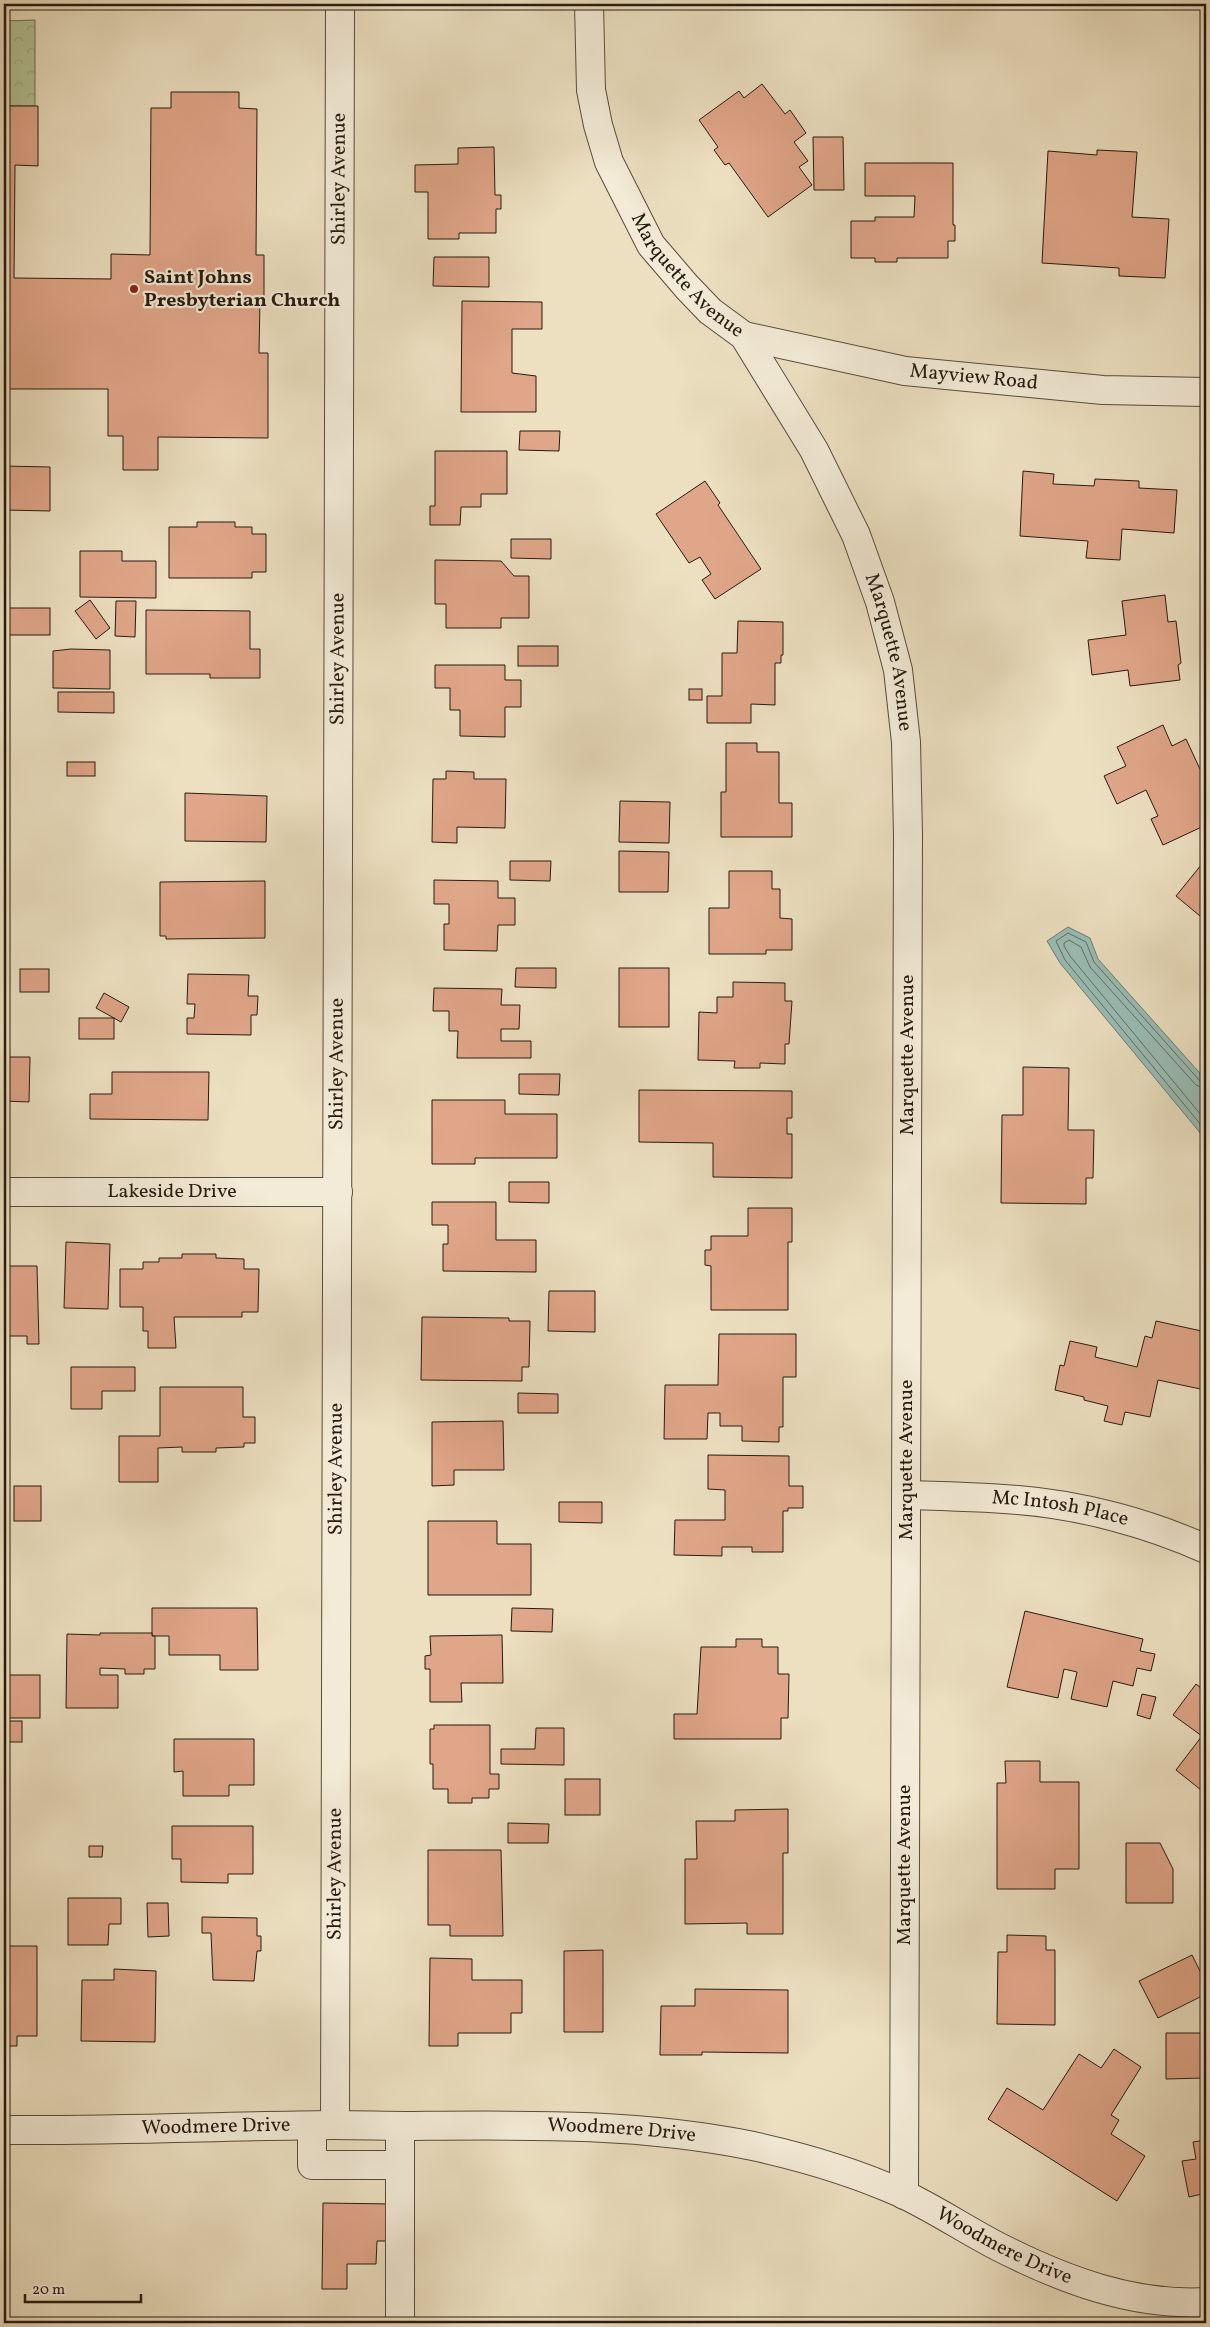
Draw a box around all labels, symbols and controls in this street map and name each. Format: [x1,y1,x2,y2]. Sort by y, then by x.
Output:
street label: Shirley Avenue [325,113,354,245]
street label: Marquette Avenue [623,208,750,345]
place label: Saint Johns Presbyterian Church [144,264,340,315]
marker: Saint Johns Presbyterian Church [128,283,140,295]
street label: Mayview Road [908,358,1039,398]
street label: Marquette Avenue [857,570,919,733]
street label: Shirley Avenue [324,593,353,725]
street label: Marquette Avenue [894,974,922,1136]
street label: Shirley Avenue [323,998,352,1130]
street label: Lakeside Drive [107,1178,237,1206]
street label: Marquette Avenue [893,1379,921,1541]
street label: Shirley Avenue [322,1403,351,1535]
street label: Mc Intosh Place [991,1484,1132,1534]
street label: Marquette Avenue [891,1784,919,1946]
street label: Shirley Avenue [321,1808,350,1940]
street label: Woodmere Drive [141,2112,291,2143]
street label: Woodmere Drive [547,2112,698,2150]
street label: Woodmere Drive [931,2200,1076,2292]
scale bar [25,2272,141,2304]
text: 20 m [32,2280,65,2301]

